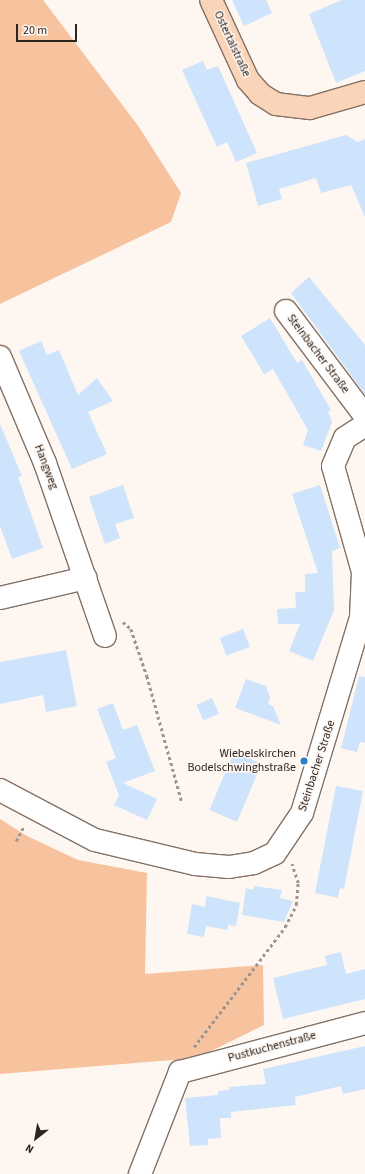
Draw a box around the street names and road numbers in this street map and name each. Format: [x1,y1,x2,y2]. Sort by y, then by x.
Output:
street label: Ostertalstraße [210,9,254,79]
street label: Steinbacher Straße [284,312,352,396]
street label: Hangweg [31,443,61,491]
street label: Steinbacher Straße [295,718,339,814]
street label: Pustkuchenstraße [226,1028,318,1066]

